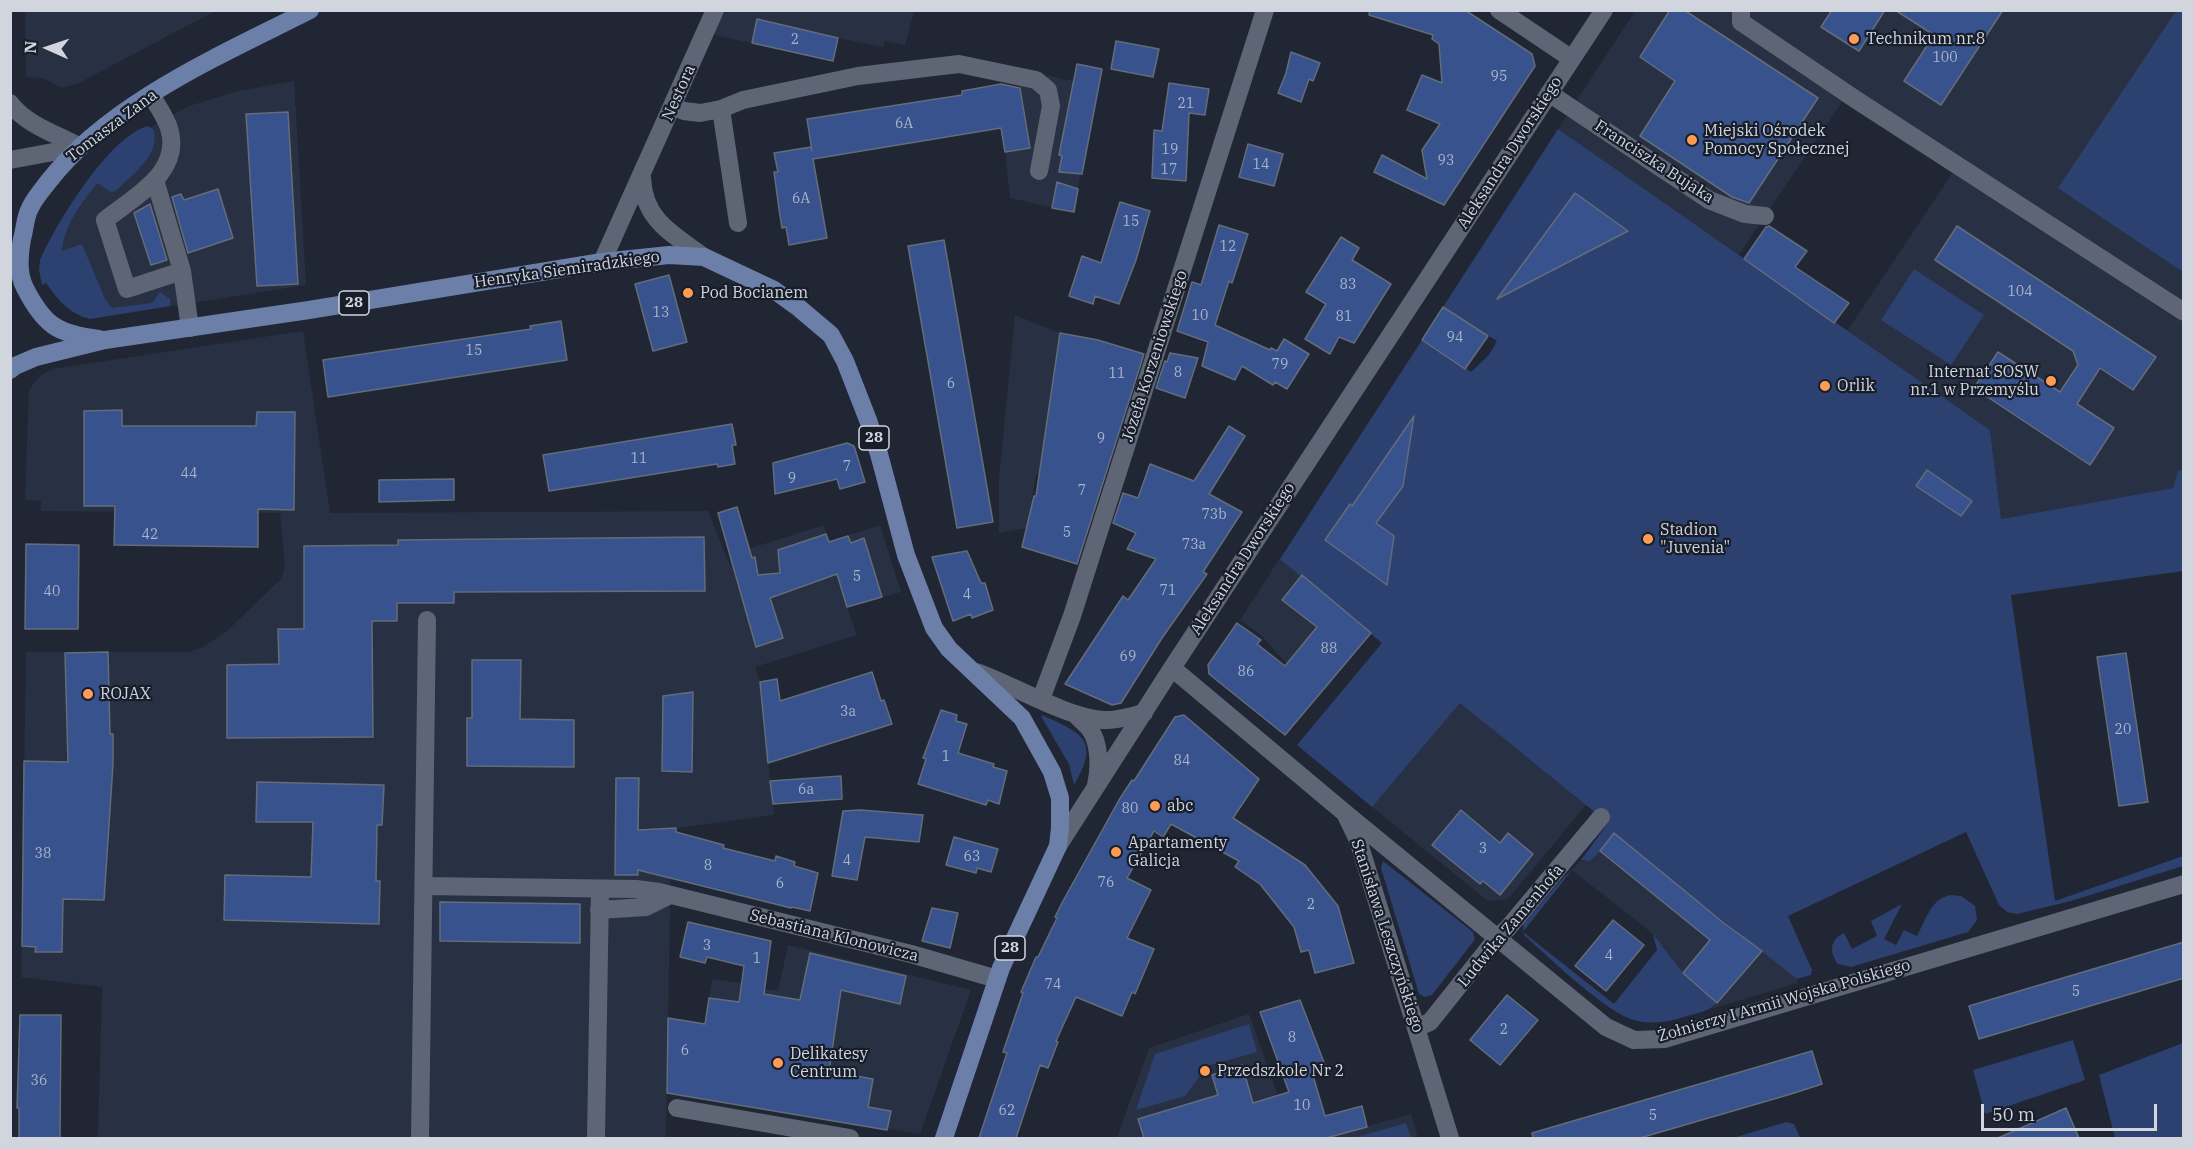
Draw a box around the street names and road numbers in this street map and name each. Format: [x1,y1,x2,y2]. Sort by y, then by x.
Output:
street label: Nestora [658,62,700,124]
street label: Aleksandra Dworskiego [1454,73,1566,233]
street label: Tomasza Zana [63,86,161,166]
street label: Franciszka Bujaka [1591,116,1717,208]
street label: Henryka Siemiradzkiego [473,247,661,293]
street label: Józefa Korzeniowskiego [1118,268,1192,444]
road number: 28 [339,291,369,315]
road number: 28 [859,426,889,450]
street label: Aleksandra Dworskiego [1187,479,1299,639]
street label: Stanisława Leszczyńskiego [1347,837,1427,1035]
street label: Ludwika Zamenhofa [1454,861,1568,991]
street label: Sebastiana Klonowicza [748,906,920,966]
road number: 28 [995,936,1025,960]
street label: Żołnierzy I Armii Wojska Polskiego [1655,956,1913,1046]

